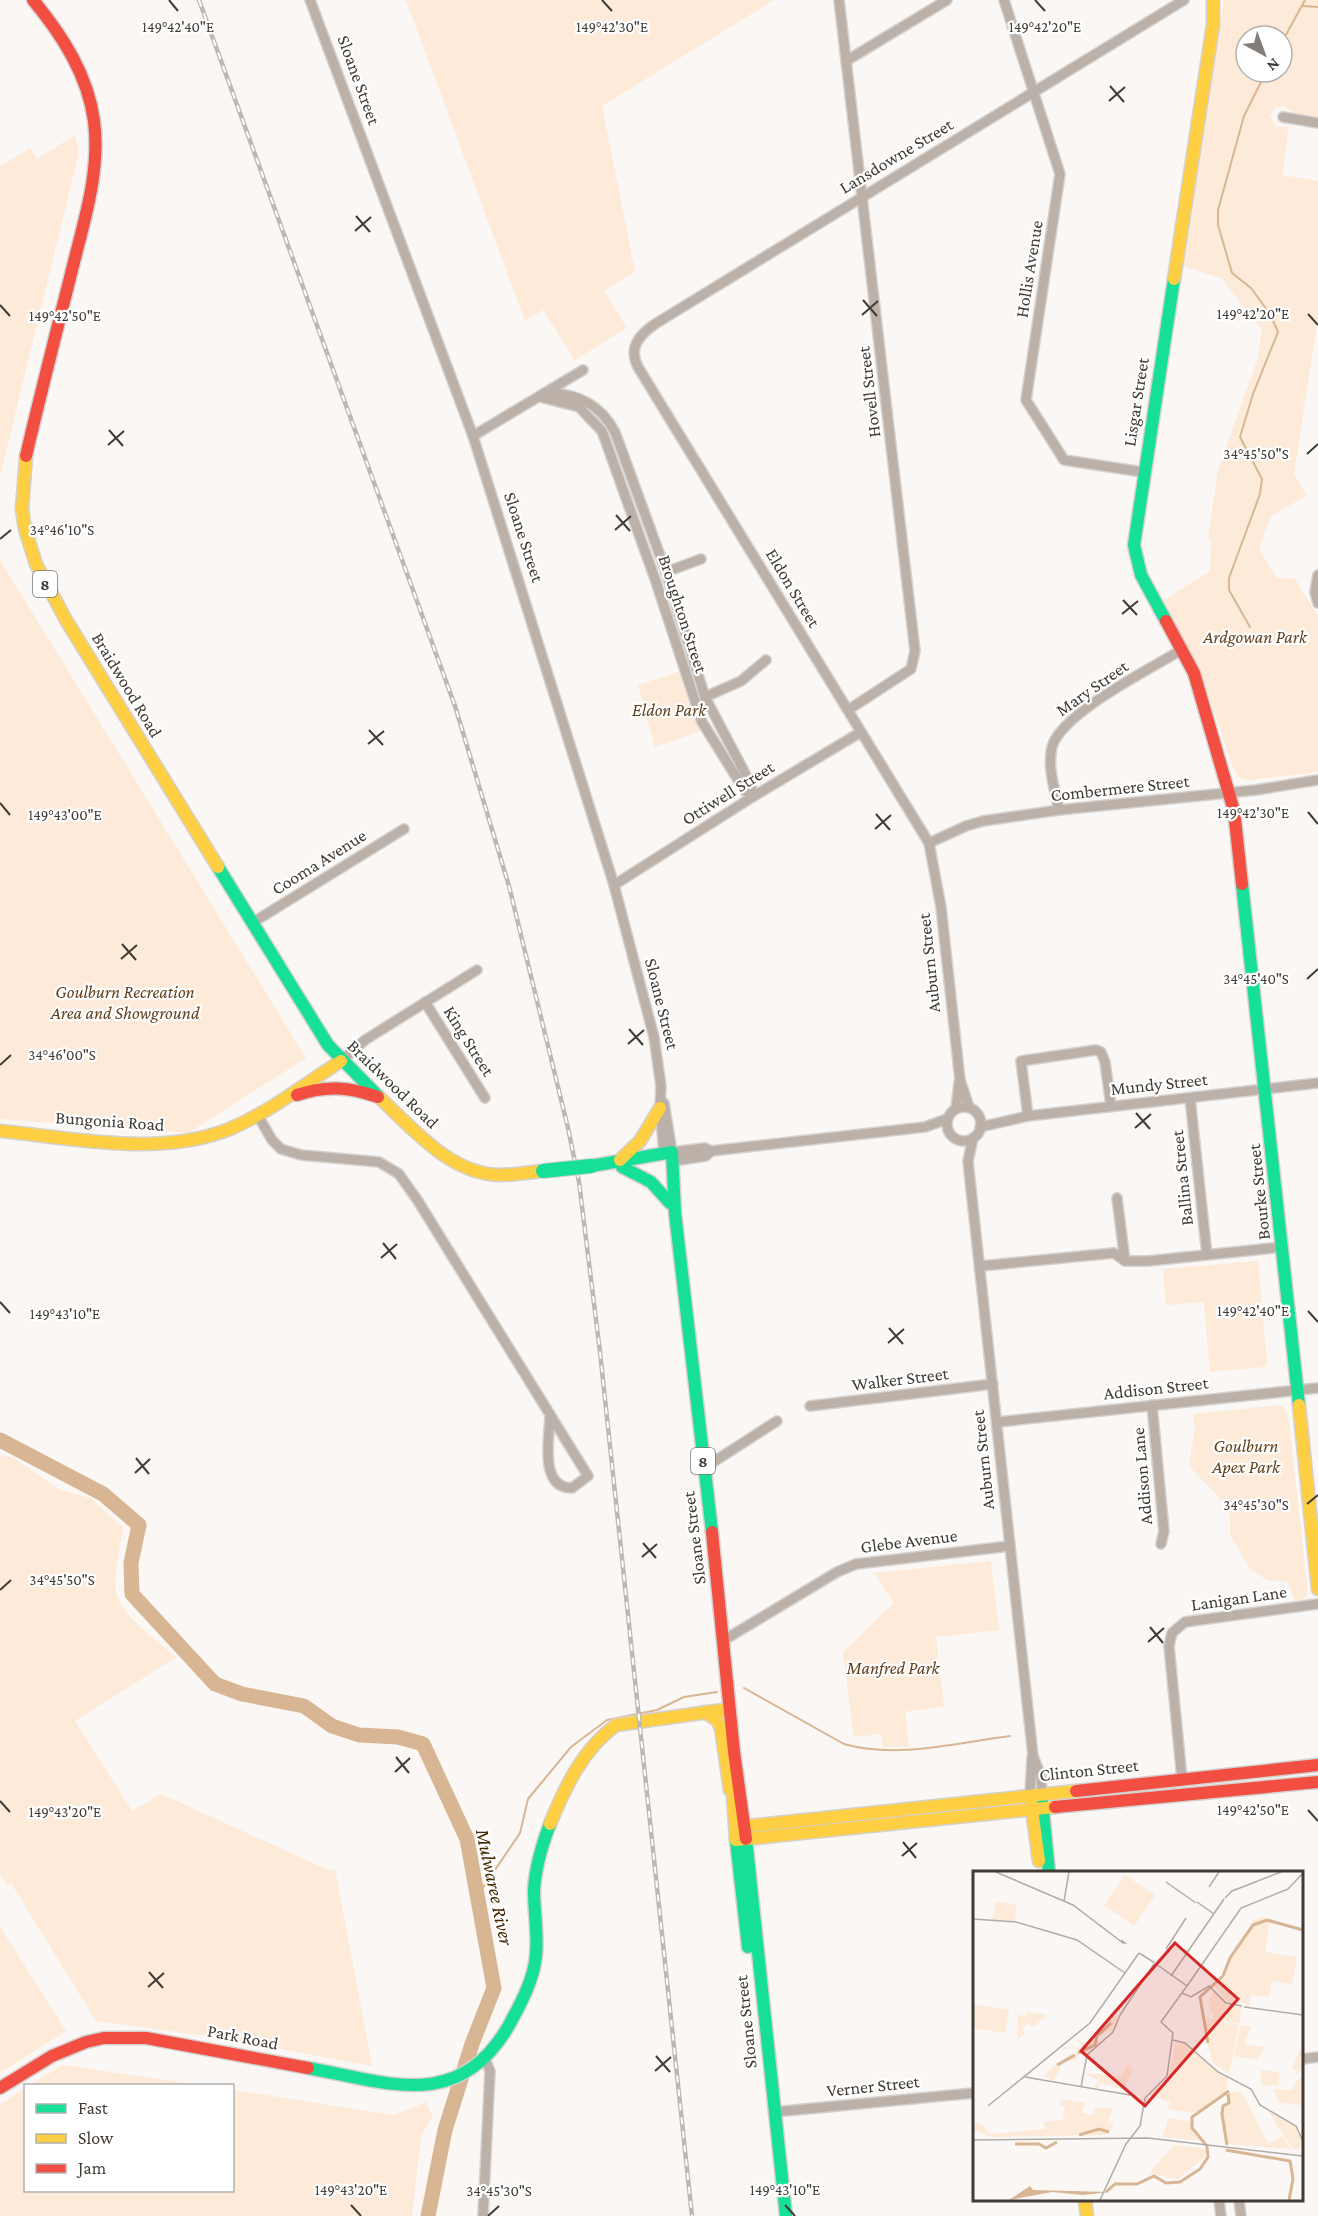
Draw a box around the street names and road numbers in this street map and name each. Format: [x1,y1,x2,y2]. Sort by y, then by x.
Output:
street label: Sloane Street [334,33,385,128]
street label: Lansdowne Street [836,114,957,198]
street label: Hollis Avenue [1011,219,1047,319]
street label: Hovell Street [853,344,885,439]
street label: Lisgar Street [1119,355,1153,448]
street label: Sloane Street [500,489,548,586]
street label: Eldon Street [762,545,825,632]
street label: Broughton Street [655,553,712,676]
road number: 8 [33,571,57,597]
street label: Braidwood Road [88,629,166,741]
street label: Mary Street [1052,655,1133,720]
street label: Ottiwell Street [678,756,779,829]
street label: Combermere Street [1050,771,1191,805]
street label: Cooma Avenue [268,825,370,899]
street label: Auburn Street [914,911,944,1014]
street label: Sloane Street [641,956,683,1053]
street label: King Street [440,1002,499,1081]
street label: Braidwood Road [343,1036,443,1133]
street label: Mundy Street [1109,1069,1210,1099]
street label: Bungonia Road [55,1107,166,1135]
street label: Ballina Street [1167,1128,1197,1227]
street label: Bourke Street [1244,1142,1274,1241]
street label: Walker Street [851,1363,950,1395]
street label: Addison Street [1103,1372,1210,1403]
street label: Auburn Street [968,1408,998,1511]
street label: Addison Lane [1128,1426,1156,1526]
road number: 8 [691,1448,715,1474]
street label: Sloane Street [678,1489,710,1586]
street label: Glebe Avenue [859,1525,959,1557]
street label: Lanigan Lane [1190,1581,1288,1615]
street label: Clinton Street [1038,1755,1141,1785]
street label: Sloane Street [731,1973,761,2070]
street label: Park Road [206,2020,281,2054]
street label: Verner Street [826,2071,921,2101]

